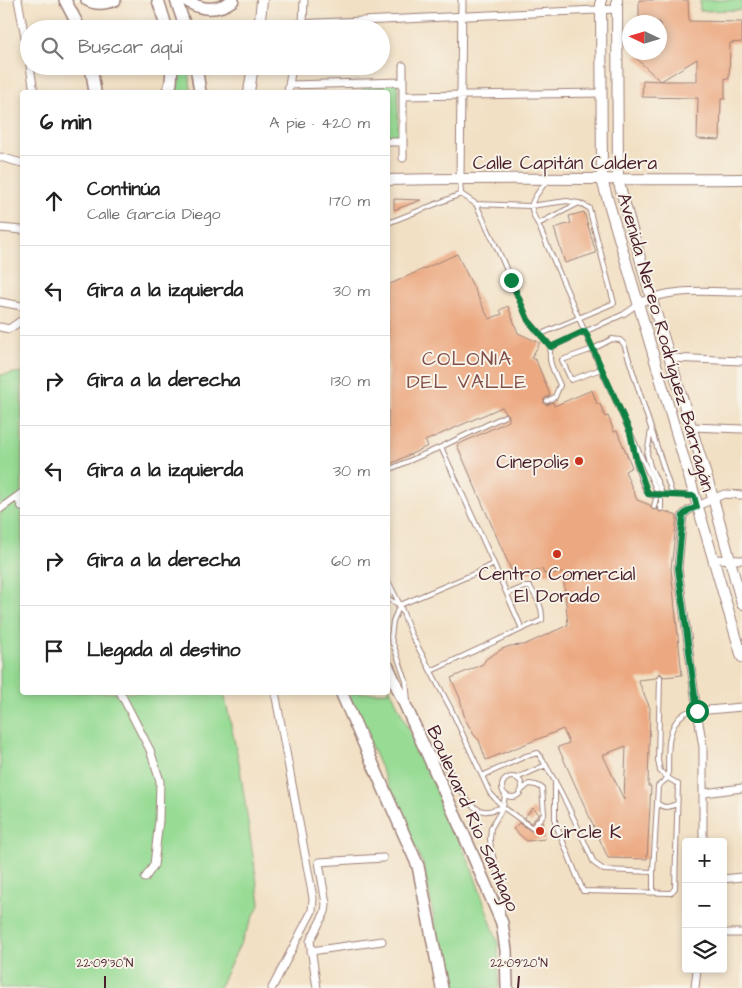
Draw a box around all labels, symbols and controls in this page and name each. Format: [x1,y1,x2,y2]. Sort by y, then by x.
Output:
north arrow [622,15,667,60]
search box [20,20,390,75]
icon: search [38,34,66,62]
text: Buscar aquí [78,34,182,61]
text: 6 min [40,108,92,137]
text: A pie · 420 m [269,112,370,134]
street label: Calle Capitán Caldera [473,150,657,177]
text: Continúa [87,176,160,203]
icon: ahead [40,187,68,215]
text: 170 m [329,190,370,212]
street label: Avenida Nereo Rodríguez Barragán [609,190,721,495]
text: Calle García Diego [87,203,220,225]
route end [500,269,523,292]
icon: left [40,277,68,305]
text: Gira a la izquierda [87,277,243,304]
text: 30 m [333,280,370,302]
district label: COLONIA DEL VALLE [407,345,527,396]
icon: right [40,367,68,395]
text: Gira a la derecha [87,367,240,394]
text: 130 m [331,370,370,392]
place label: Cinepolis [496,449,569,476]
marker: Cinepolis [573,455,585,467]
icon: left [40,457,68,485]
text: Gira a la izquierda [87,457,243,484]
text: 30 m [333,460,370,482]
icon: right [40,547,68,575]
text: Gira a la derecha [87,547,240,574]
marker: Centro Comercial El Dorado [551,548,563,560]
text: 60 m [331,550,370,572]
place label: Centro Comercial El Dorado [479,561,635,610]
icon: arrive [40,637,68,665]
text: Llegada al destino [87,637,240,664]
route start [686,700,709,723]
street label: Boulevard Río Santiago [418,721,526,917]
place label: Circle K [550,819,622,846]
marker: Circle K [534,825,546,837]
map controls [682,838,727,973]
button: + [682,838,727,883]
button: − [682,883,727,928]
button: layers [682,928,727,973]
text: 22°09'30"N [77,955,134,972]
text: 22°09'20"N [490,955,548,972]

